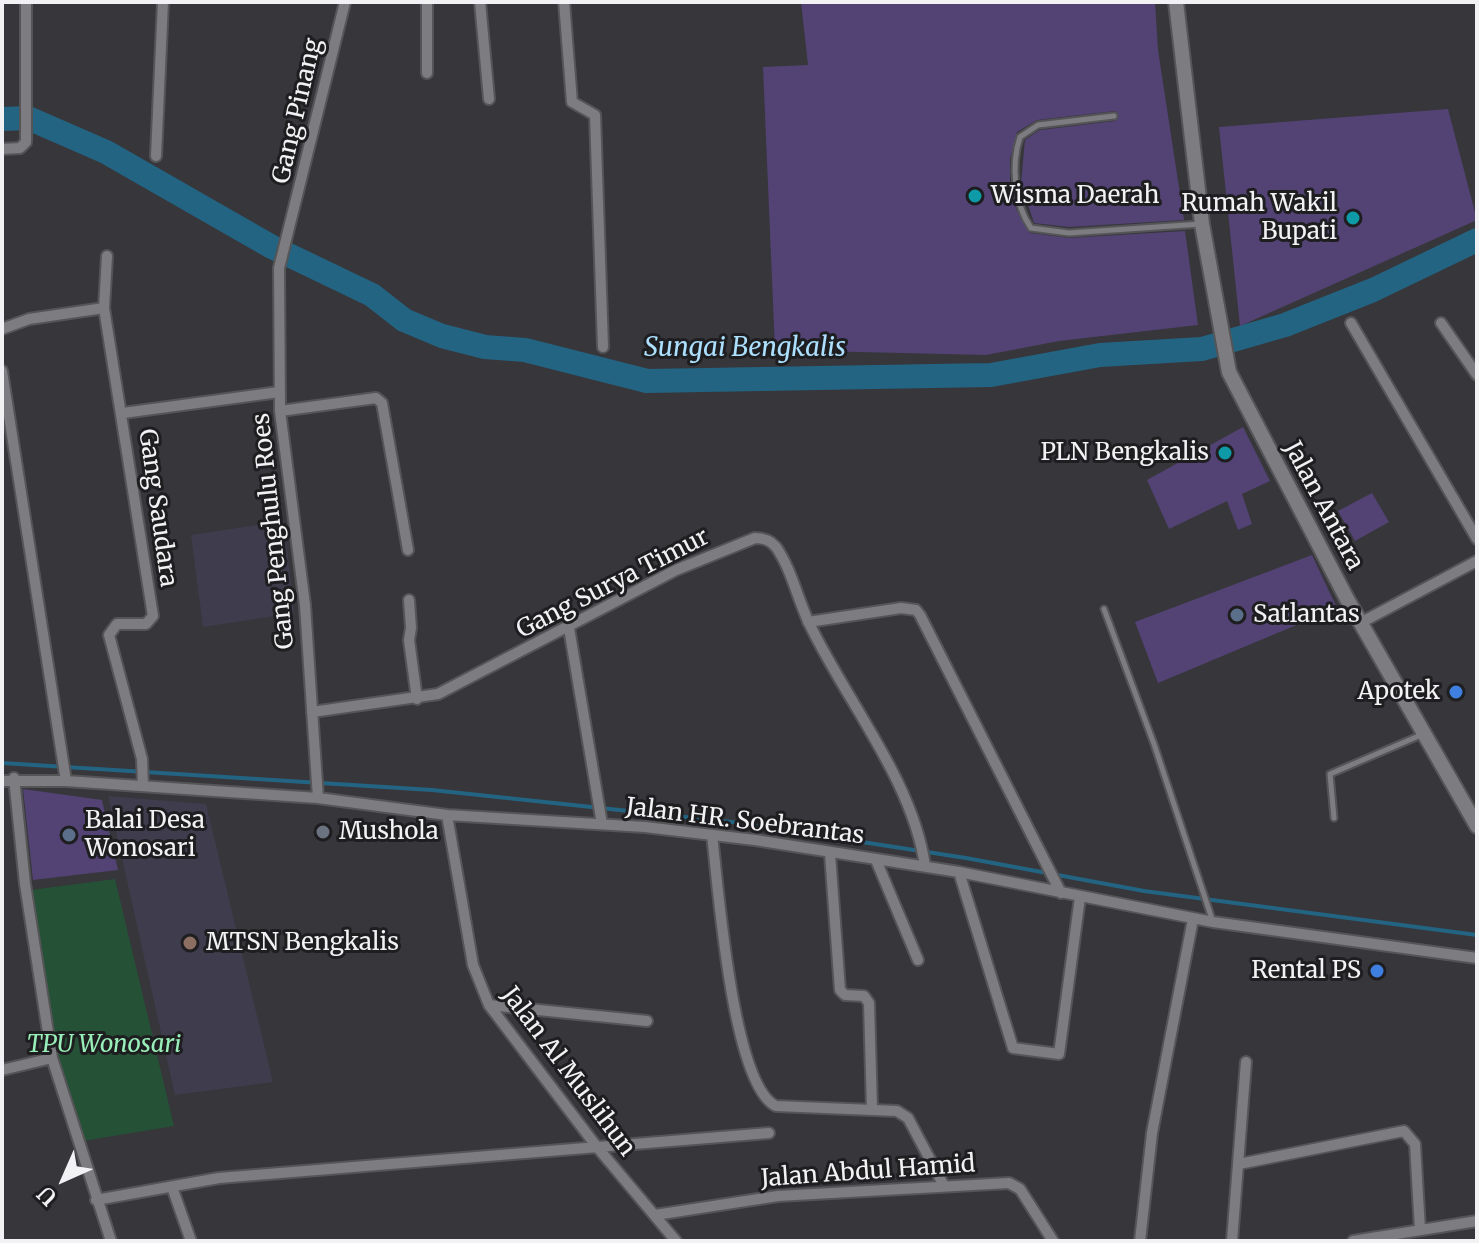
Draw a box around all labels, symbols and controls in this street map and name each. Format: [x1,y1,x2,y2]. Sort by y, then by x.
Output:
street label: Gang Pinang [267,36,329,186]
place label: Wisma Daerah [991,182,1159,210]
marker: Wisma Daerah [966,187,984,205]
place label: Rumah Wakil Bupati [1181,190,1337,246]
marker: Rumah Wakil Bupati [1344,209,1362,227]
water label: Sungai Bengkalis [644,333,846,365]
street label: Gang Penghulu Roes [247,411,301,651]
street label: Gang Saudara [132,427,182,589]
street label: Jalan Antara [1277,437,1369,575]
place label: PLN Bengkalis [1040,439,1209,467]
marker: PLN Bengkalis [1216,444,1234,462]
street label: Gang Surya Timur [512,523,714,645]
place label: Satlantas [1253,601,1360,629]
marker: Satlantas [1228,606,1246,624]
place label: Apotek [1357,678,1440,706]
marker: Apotek [1447,683,1465,701]
street label: Jalan HR. Soebrantas [624,793,866,851]
place label: Balai Desa Wonosari [85,807,205,863]
place label: Mushola [339,818,439,846]
marker: Mushola [314,823,332,841]
marker: Balai Desa Wonosari [60,826,78,844]
place label: MTSN Bengkalis [206,929,399,957]
marker: MTSN Bengkalis [181,934,199,952]
place label: Rental PS [1251,957,1361,985]
marker: Rental PS [1368,962,1386,980]
street label: Jalan Al Muslihun [495,982,641,1162]
park label: TPU Wonosari [27,1031,181,1059]
north arrow [24,1139,104,1219]
street label: Jalan Abdul Hamid [760,1150,976,1194]
text: U [31,1180,63,1212]

